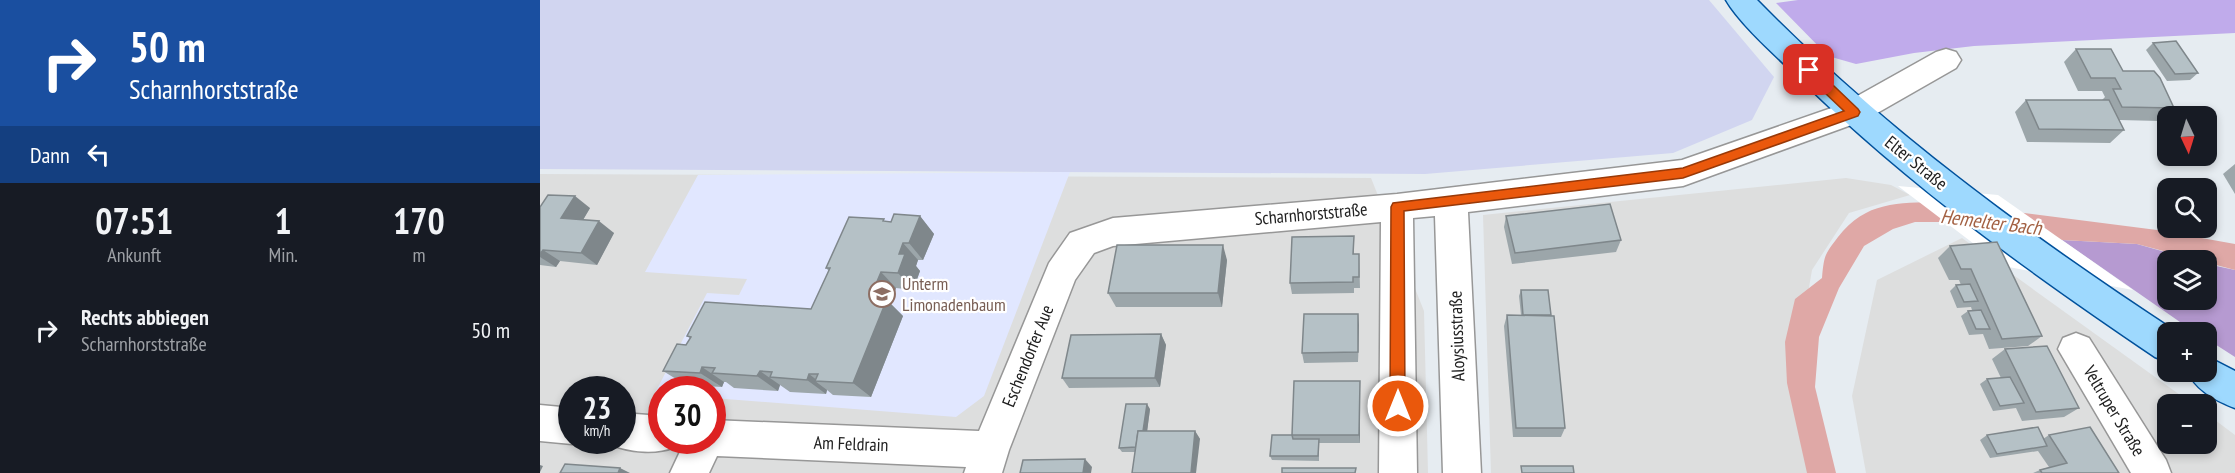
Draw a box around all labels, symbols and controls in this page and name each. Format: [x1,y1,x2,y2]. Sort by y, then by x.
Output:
text: 50 m [129,19,206,74]
icon: right [30,24,108,102]
pin [1783,44,1834,95]
icon: arrive [1792,53,1825,86]
text: Scharnhorststraße [129,72,299,106]
north arrow [2157,106,2217,166]
map controls [2157,106,2217,454]
street label: Elter Straße [1880,130,1952,195]
icon: left [82,138,115,171]
text: Dann [30,141,70,169]
button: search [2157,178,2217,238]
text: 07:51 [95,197,173,244]
text: 1 [275,197,292,244]
text: 170 [393,197,445,244]
street label: Scharnhorststraße [1254,197,1368,230]
water label: Hemelter Bach [1939,203,2044,241]
text: Ankunft [107,242,161,268]
text: Min. [268,242,298,268]
text: m [412,242,425,268]
button: layers [2157,250,2217,310]
place label: Unterm Limonadenbaum [902,272,1006,316]
school or university icon: Unterm Limonadenbaum [867,279,897,309]
street label: Aloysiusstraße [1443,290,1470,382]
street label: Eschendorfer Aue [997,301,1058,410]
text: Rechts abbiegen [81,303,209,331]
icon: right [30,314,63,347]
text: 50 m [471,316,510,344]
button: + [2157,322,2217,382]
text: Scharnhorststraße [81,331,207,357]
street label: Veltruper Straße [2078,360,2151,460]
position arrow [1366,374,1430,438]
speed limit sign: 30 [648,376,726,454]
text: 23 [583,388,611,427]
button: − [2157,394,2217,454]
text: km/h [584,421,610,440]
street label: Am Feldrain [813,431,889,456]

